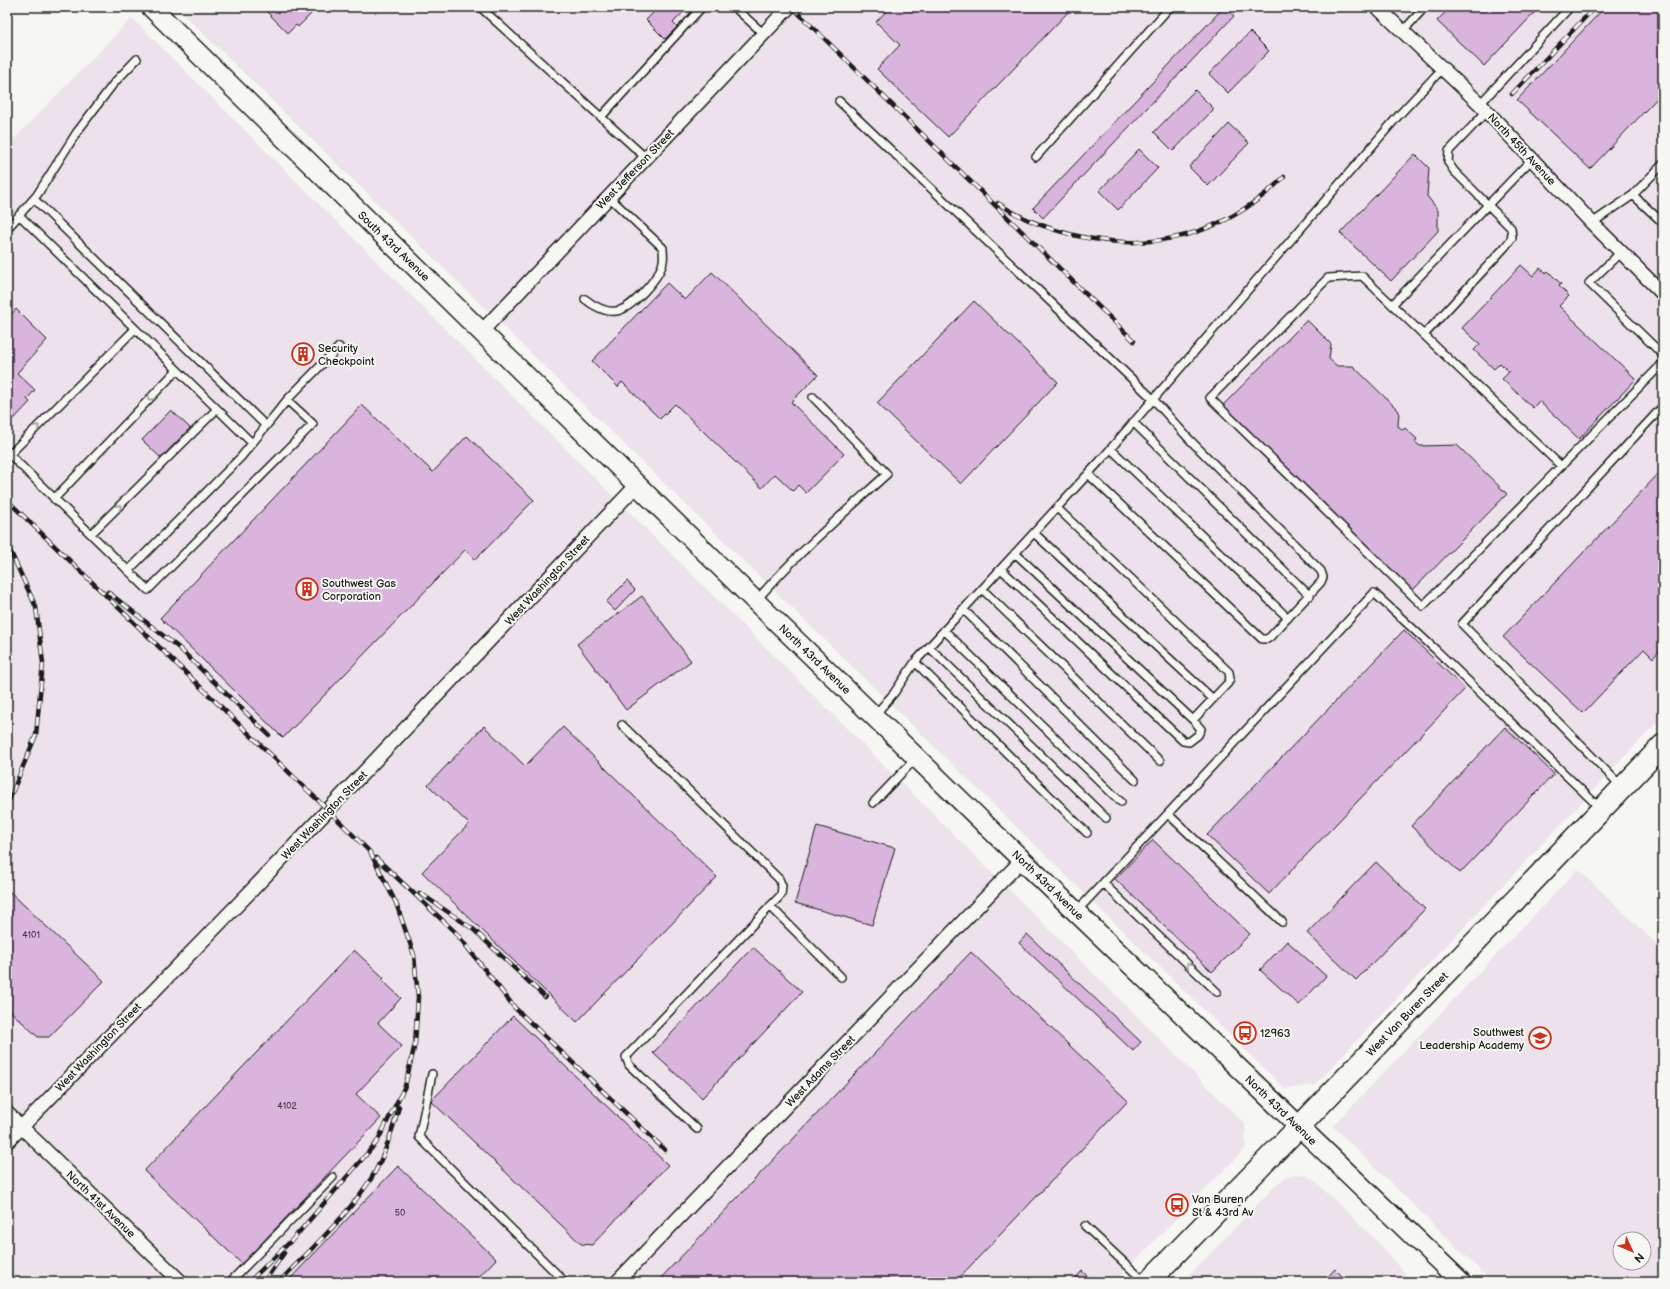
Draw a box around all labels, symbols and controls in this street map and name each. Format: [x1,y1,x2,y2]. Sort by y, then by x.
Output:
street label: North 45th Avenue [1485,111,1559,188]
street label: West Jefferson Street [594,126,677,212]
street label: South 43rd Avenue [355,209,433,284]
building icon: Security Checkpoint [290,341,316,367]
place label: Security Checkpoint [318,342,375,368]
one-way arrow [148,393,155,401]
one-way arrow [32,424,40,432]
one-way arrow [114,504,122,512]
street label: West Washington Street [502,532,593,628]
building icon: Southwest Gas Corporation [294,576,320,602]
place label: Southwest Gas Corporation [322,577,396,603]
street label: North 43rd Avenue [776,622,853,697]
street label: West Washington Street [279,768,370,862]
street label: North 43rd Avenue [1009,848,1086,923]
house number: 4101 [22,930,40,941]
one-way arrow [1186,962,1194,970]
street label: West Van Buren Street [1364,969,1451,1059]
street label: West Washington Street [53,1000,144,1094]
bus stop icon: 12963 [1232,1020,1258,1046]
school or university icon: Southwest Leadership Academy [1527,1025,1553,1051]
place label: Southwest Leadership Academy [1420,1026,1525,1052]
place label: 12963 [1260,1027,1291,1040]
street label: West Adams Street [783,1032,858,1110]
street label: North 43rd Avenue [1242,1073,1319,1148]
house number: 4102 [277,1101,297,1112]
street label: North 41st Avenue [64,1168,138,1241]
bus stop icon: Van Buren St & 43rd Av [1164,1192,1190,1218]
place label: Van Buren St & 43rd Av [1192,1193,1254,1219]
house number: 50 [395,1208,405,1219]
north arrow [1612,1231,1652,1271]
text: N [1631,1250,1646,1265]

